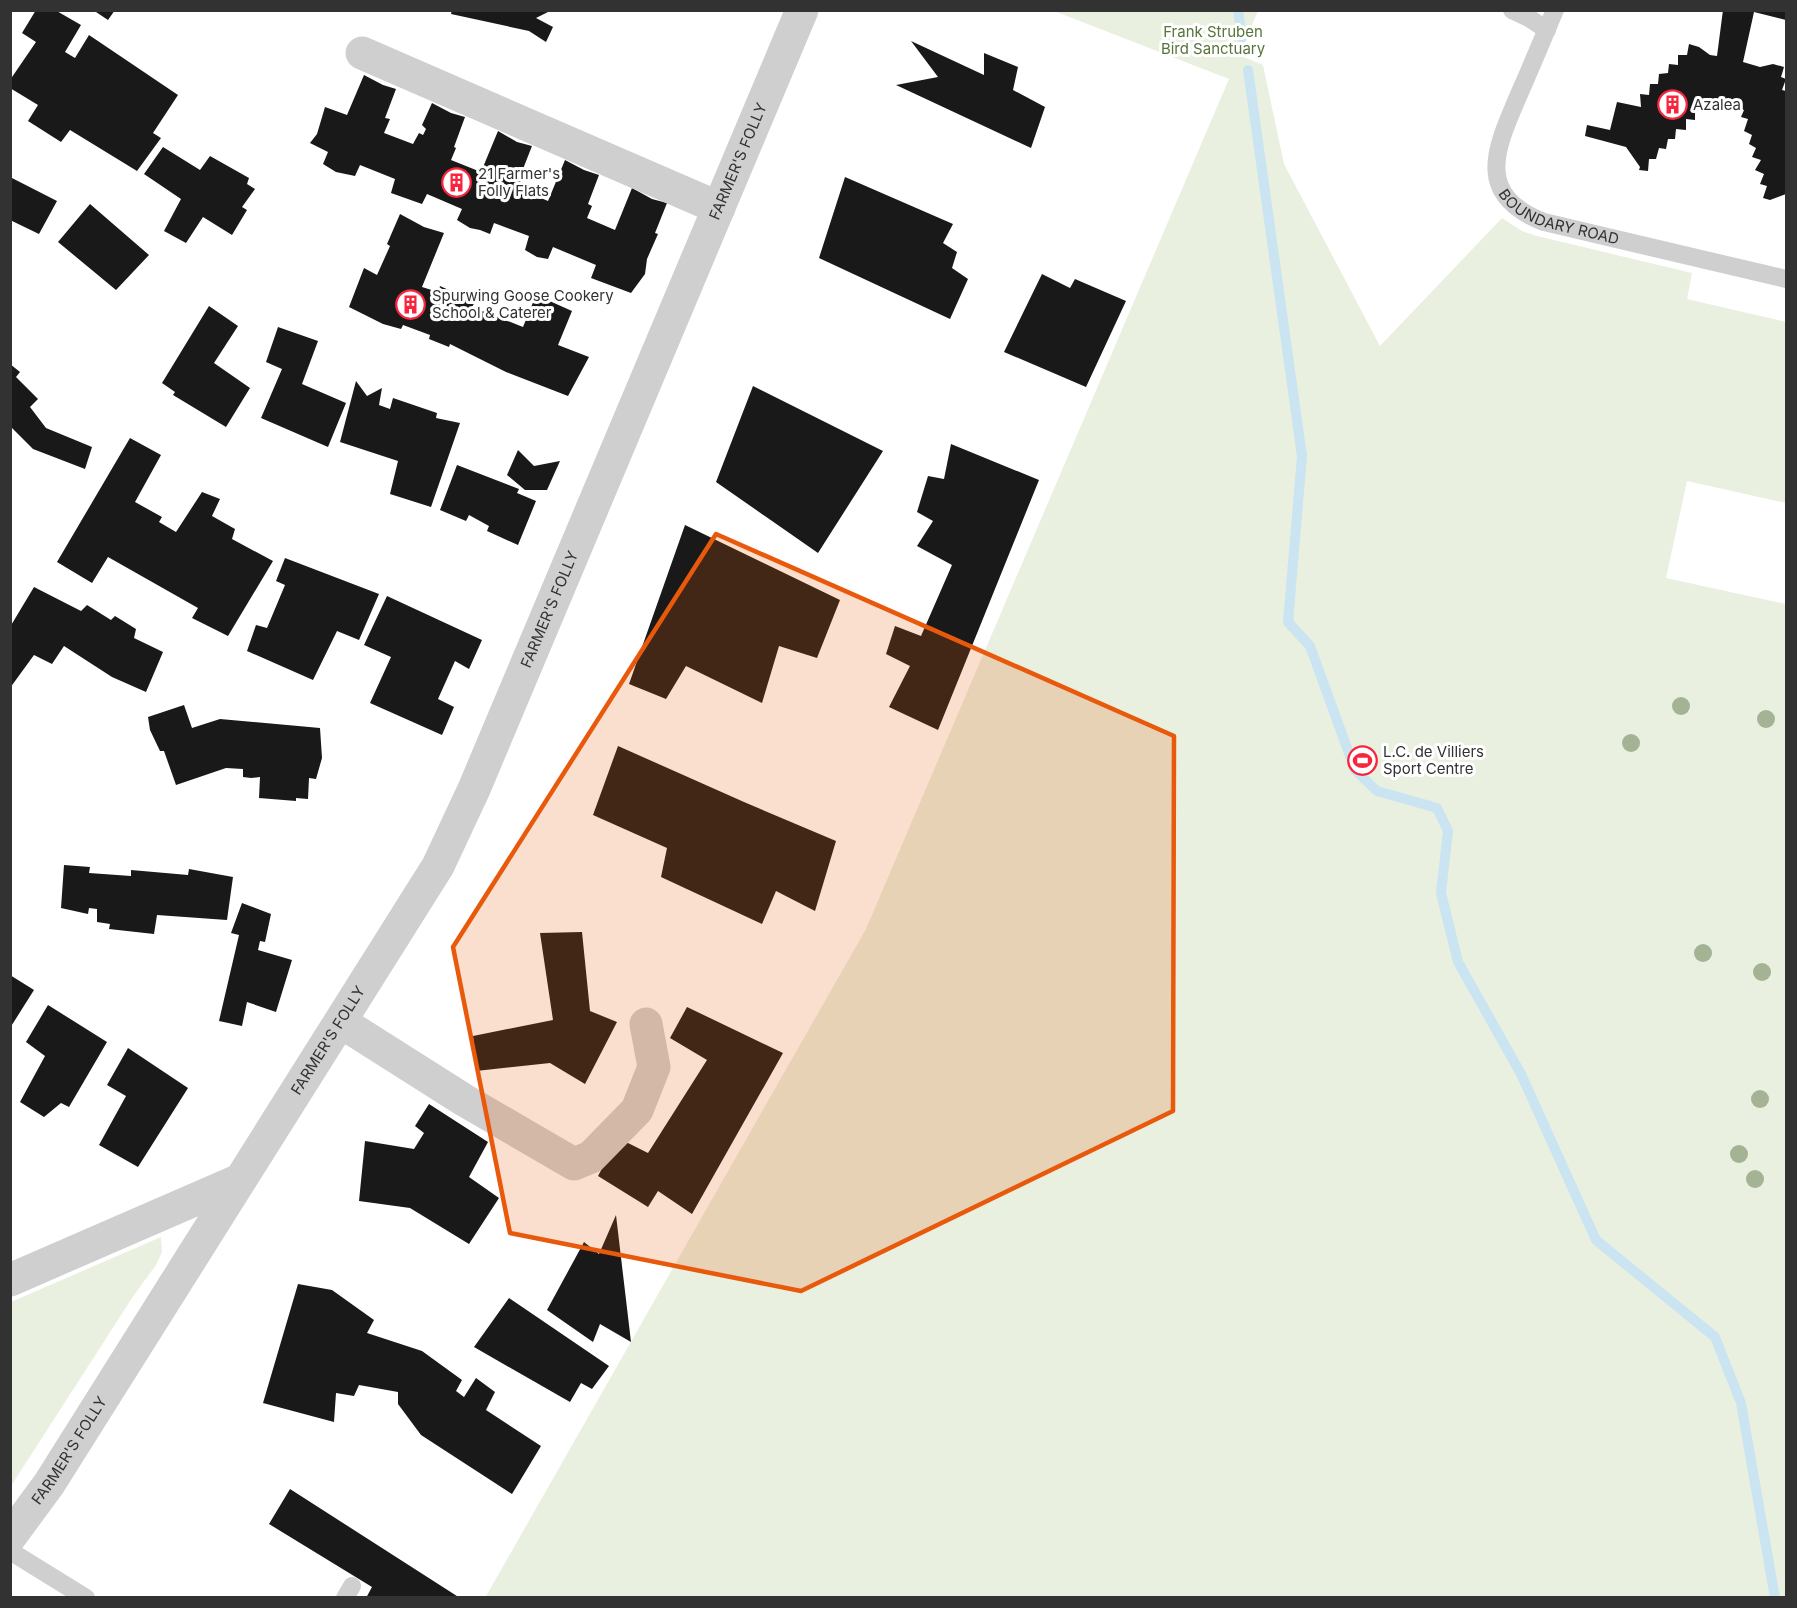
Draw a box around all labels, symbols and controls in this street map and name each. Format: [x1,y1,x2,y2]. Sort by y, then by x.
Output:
park label: Frank Struben Bird Sanctuary [1161,22,1266,58]
building icon: Azalea [1656,89,1688,121]
place label: Azalea [1693,95,1741,114]
street label: FARMER'S FOLLY [705,100,771,223]
place label: 21 Farmer's Folly Flats [478,164,560,200]
building icon: 21 Farmer's Folly Flats [441,167,473,199]
street label: BOUNDARY ROAD [1495,185,1621,248]
place label: Spurwing Goose Cookery School & Caterer [432,286,614,322]
building icon: Spurwing Goose Cookery School & Caterer [395,289,427,321]
street label: FARMER'S FOLLY [516,548,582,670]
place label: L.C. de Villiers Sport Centre [1383,742,1484,778]
sports icon: L.C. de Villiers Sport Centre [1346,745,1378,777]
street label: FARMER'S FOLLY [286,982,369,1098]
street label: FARMER'S FOLLY [27,1393,111,1508]

